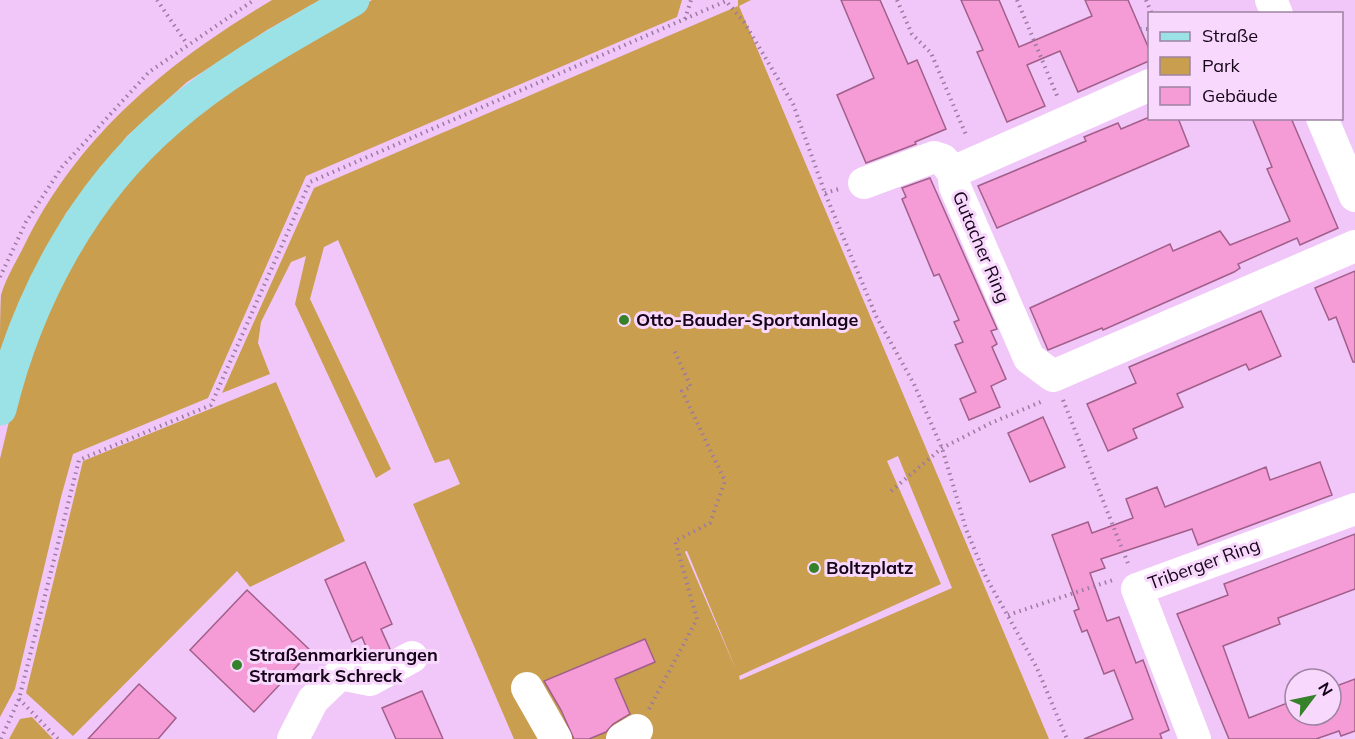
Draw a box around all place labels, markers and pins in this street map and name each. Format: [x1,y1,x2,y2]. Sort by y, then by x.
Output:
place label: Otto-Bauder-Sportanlage [636,308,858,331]
marker: Otto-Bauder-Sportanlage [617,313,631,327]
place label: Boltzplatz [826,556,913,579]
marker: Boltzplatz [807,561,821,575]
place label: Straßenmarkierungen Stramark Schreck [249,643,438,687]
marker: Straßenmarkierungen Stramark Schreck [230,658,244,672]

